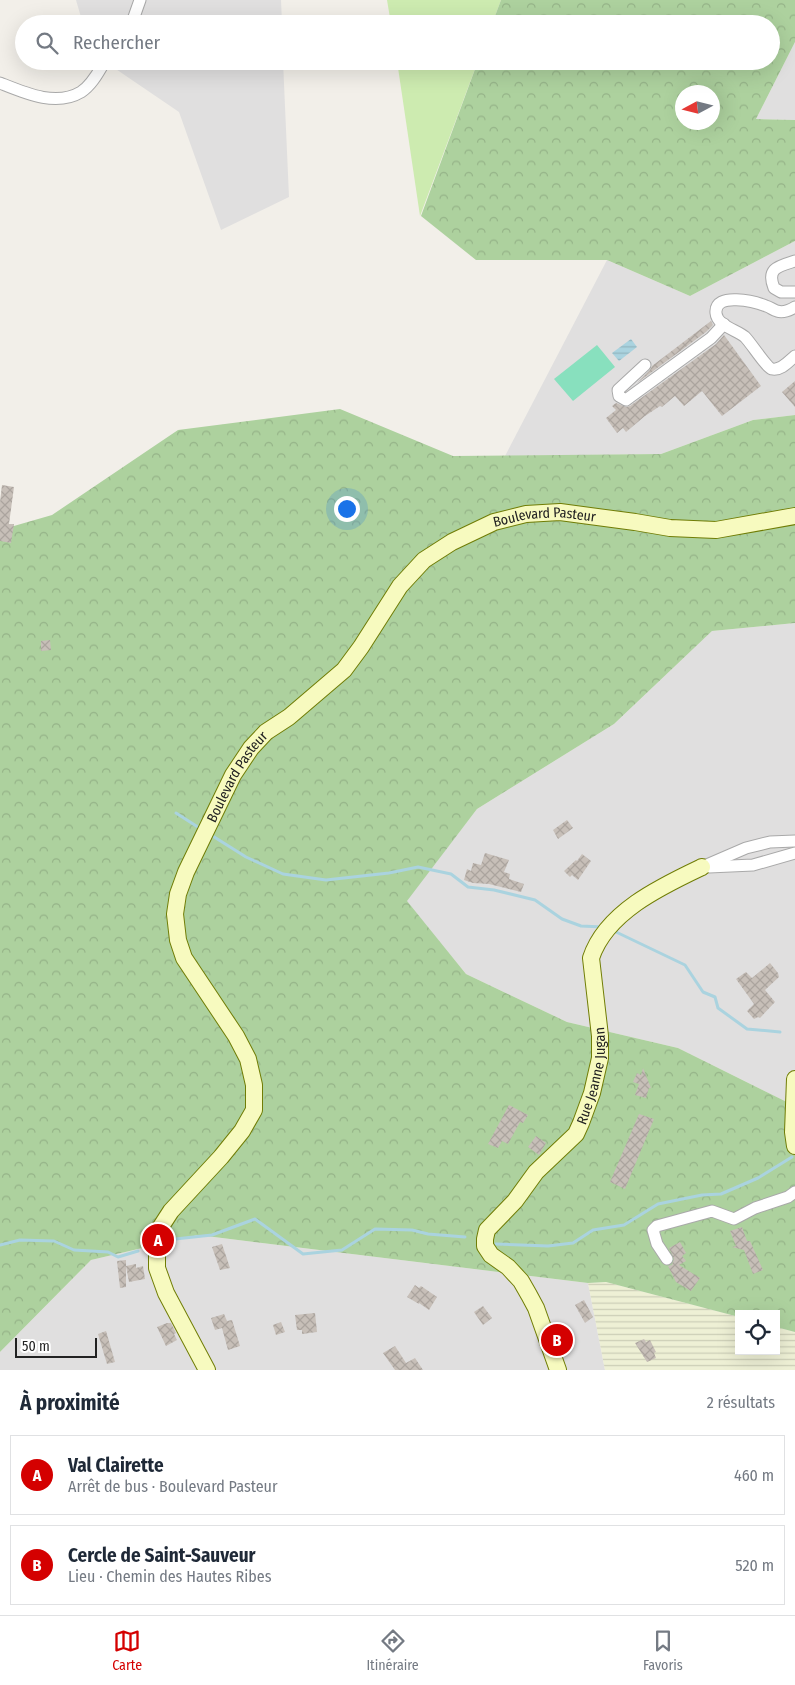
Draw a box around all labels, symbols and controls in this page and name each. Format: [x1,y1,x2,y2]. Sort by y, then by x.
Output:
search box [15,15,780,70]
icon: search [33,29,61,57]
text: Rechercher [73,31,160,54]
north arrow [675,85,720,130]
your location [334,496,360,522]
street label: Boulevard Pasteur [491,504,597,531]
street label: Boulevard Pasteur [203,728,271,825]
street label: Rue Jeanne Jugan [573,1026,609,1127]
pin: A [142,1221,174,1259]
map controls [735,1310,780,1355]
button: locate [735,1310,780,1355]
pin: B [541,1321,573,1359]
scale bar [15,1335,98,1358]
text: 50 m [22,1338,50,1355]
text: À proximité [20,1390,120,1416]
text: 2 résultats [707,1393,775,1412]
text: Val Clairette [68,1454,164,1477]
text: A [33,1466,41,1485]
text: 460 m [734,1466,774,1485]
text: Arrêt de bus · Boulevard Pasteur [68,1477,278,1496]
text: Cercle de Saint-Sauveur [68,1544,255,1567]
text: B [33,1556,41,1575]
text: 520 m [735,1556,774,1575]
text: Lieu · Chemin des Hautes Ribes [68,1567,272,1586]
tab: Carte [112,1627,142,1674]
tab: Itinéraire [366,1627,419,1674]
tab: Favoris [643,1627,683,1674]

